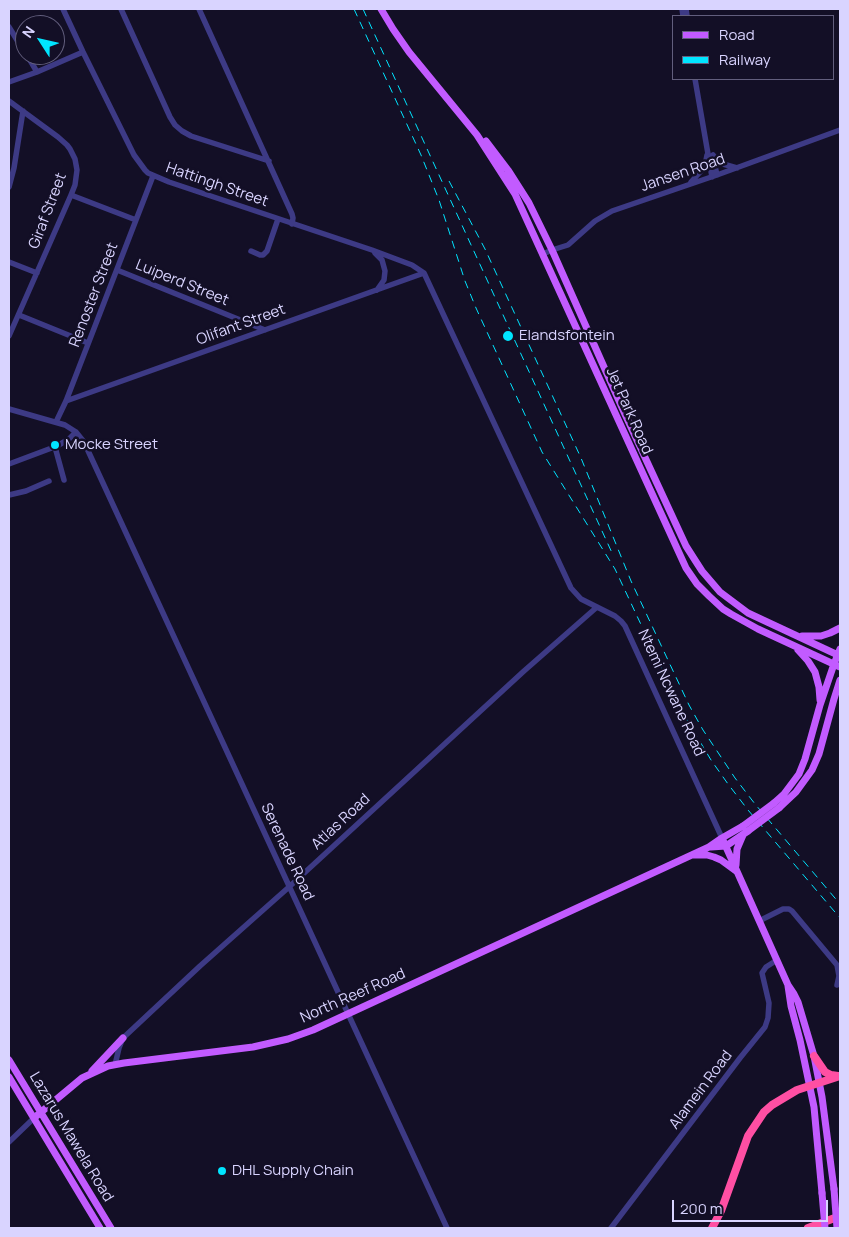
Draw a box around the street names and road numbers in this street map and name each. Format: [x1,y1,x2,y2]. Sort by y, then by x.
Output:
street label: Jansen Road [638,150,728,196]
street label: Hattingh Street [163,159,271,211]
street label: Giraf Street [25,170,71,252]
street label: Renoster Street [66,240,122,350]
street label: Luiperd Street [133,256,231,310]
street label: Olifant Street [194,301,288,349]
street label: Jet Park Road [602,365,656,457]
street label: Ntemi Ncwane Road [634,627,708,759]
street label: Atlas Road [308,790,374,854]
street label: Serenade Road [257,800,317,904]
street label: North Reef Road [298,965,408,1027]
street label: Alamein Road [666,1047,736,1133]
street label: Lazarus Mawela Road [25,1069,117,1205]

